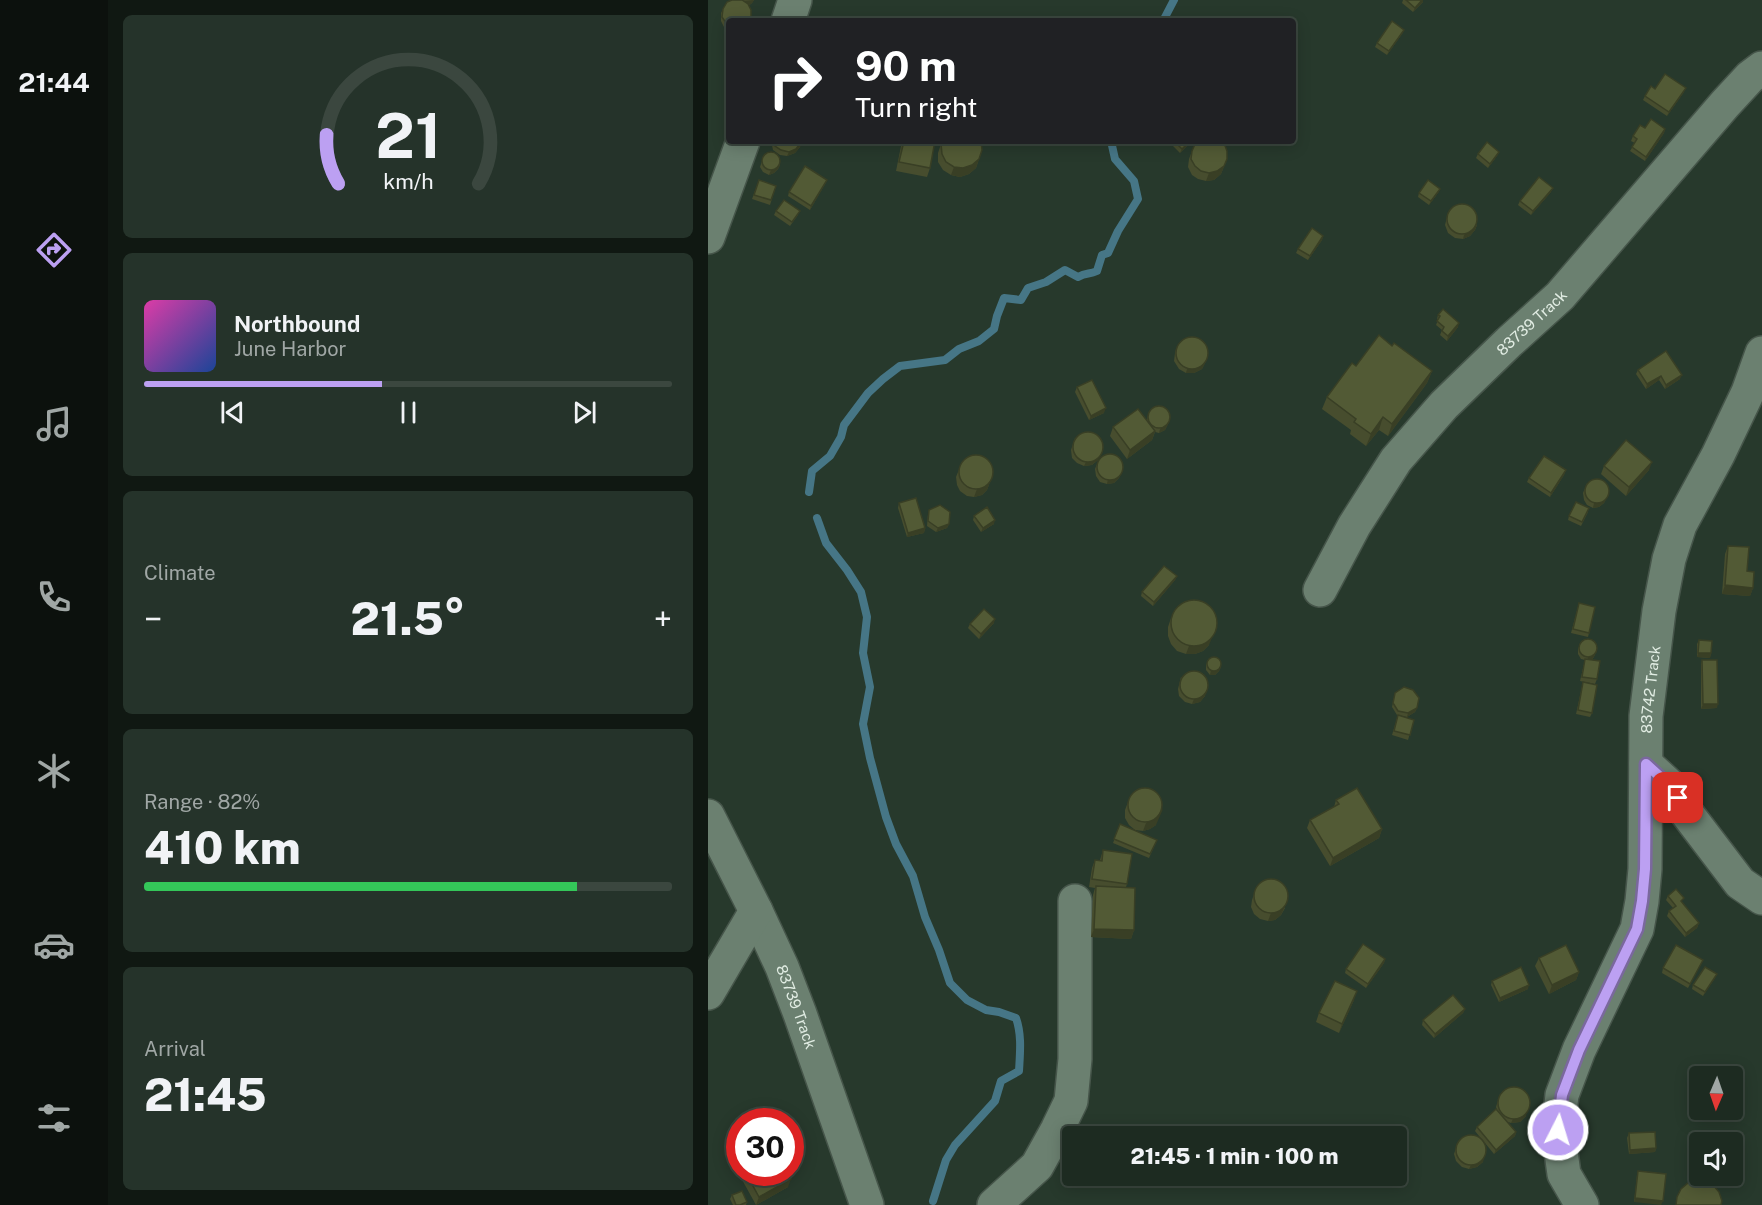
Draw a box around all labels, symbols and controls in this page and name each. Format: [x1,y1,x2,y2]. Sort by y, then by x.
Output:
text: 90 m [855,41,957,90]
icon: right [756,42,834,120]
text: 21:44 [18,66,90,98]
text: Turn right [855,91,978,123]
text: 21 [375,99,441,172]
text: km/h [383,169,433,194]
icon: directions [33,229,75,271]
street label: 83739 Track [1493,286,1570,358]
text: Northbound [234,311,360,337]
text: June Harbor [234,337,346,361]
icon: previous [216,396,249,429]
icon: pause [392,396,425,429]
icon: next [568,396,601,429]
icon: music [33,403,75,445]
text: Climate [144,561,216,585]
icon: phone [33,576,75,618]
text: 21.5° [351,592,465,645]
text: − [144,600,162,638]
text: + [654,600,672,638]
street label: 83742 Track [1637,645,1663,734]
icon: climate [33,750,75,792]
pin [1652,772,1703,823]
icon: arrive [1661,781,1694,814]
text: Range · 82% [144,790,260,814]
text: 410 km [144,821,301,874]
icon: car [33,924,75,966]
street label: 83739 Track [773,962,820,1051]
text: Arrival [144,1037,206,1061]
north arrow [1689,1066,1743,1120]
map controls [1689,1066,1743,1186]
text: 21:45 [144,1068,267,1121]
icon: filters [33,1097,75,1139]
position arrow [1526,1098,1590,1162]
speed limit sign: 30 [726,1108,804,1186]
button: sound [1689,1132,1743,1186]
text: 21:45 · 1 min · 100 m [1130,1143,1339,1169]

